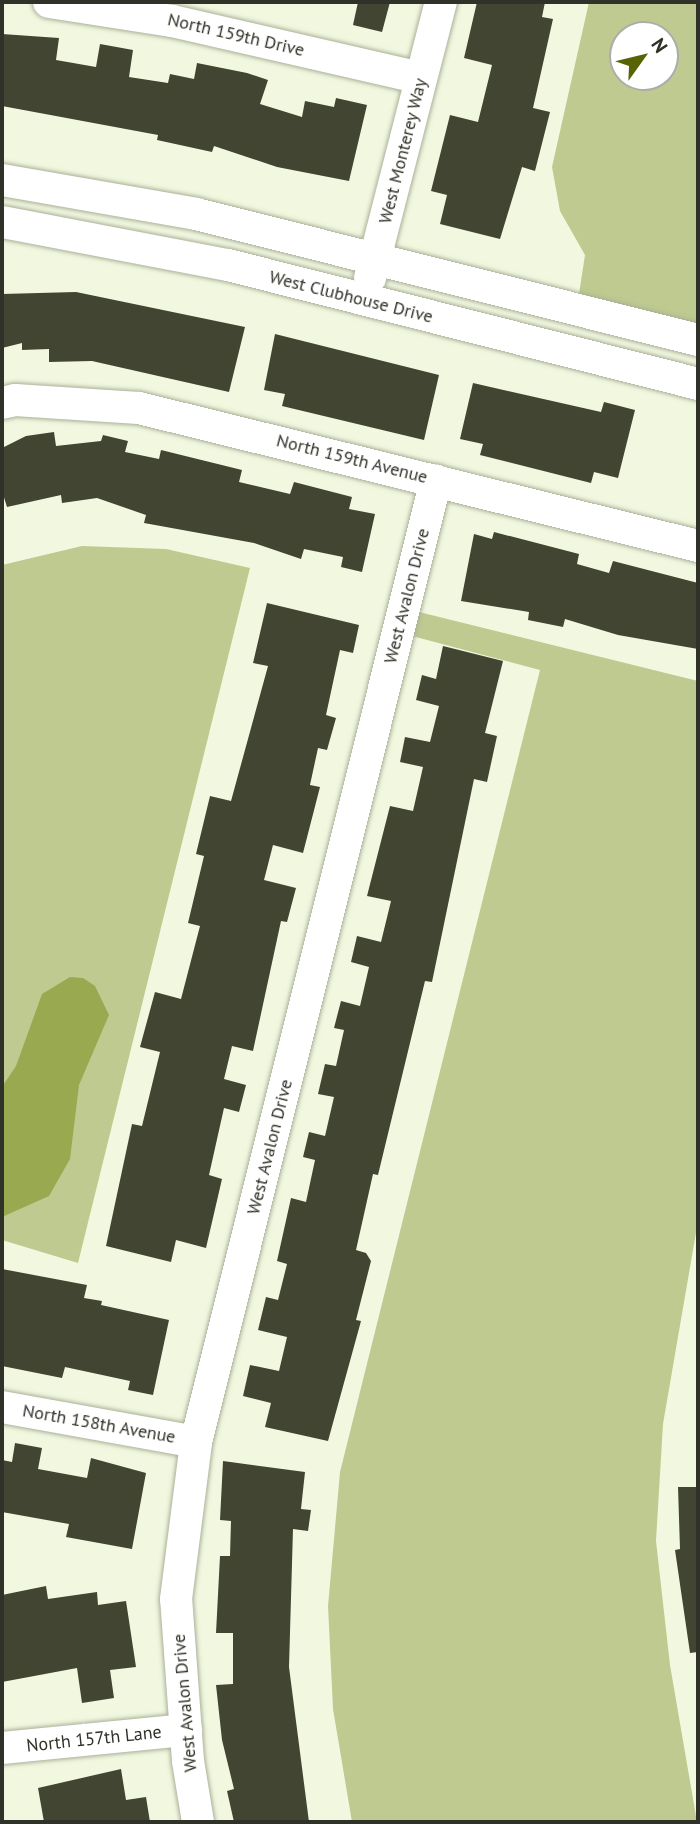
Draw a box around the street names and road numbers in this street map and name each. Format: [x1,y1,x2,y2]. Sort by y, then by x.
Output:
street label: North 159th Drive [166,9,306,61]
street label: West Monterey Way [374,76,432,226]
street label: West Clubhouse Drive [267,266,435,328]
street label: North 159th Avenue [274,430,430,488]
street label: West Avalon Drive [380,526,434,666]
street label: West Avalon Drive [243,1077,297,1217]
street label: North 158th Avenue [21,1400,177,1448]
street label: West Avalon Drive [168,1633,202,1773]
street label: North 157th Lane [25,1721,163,1757]

